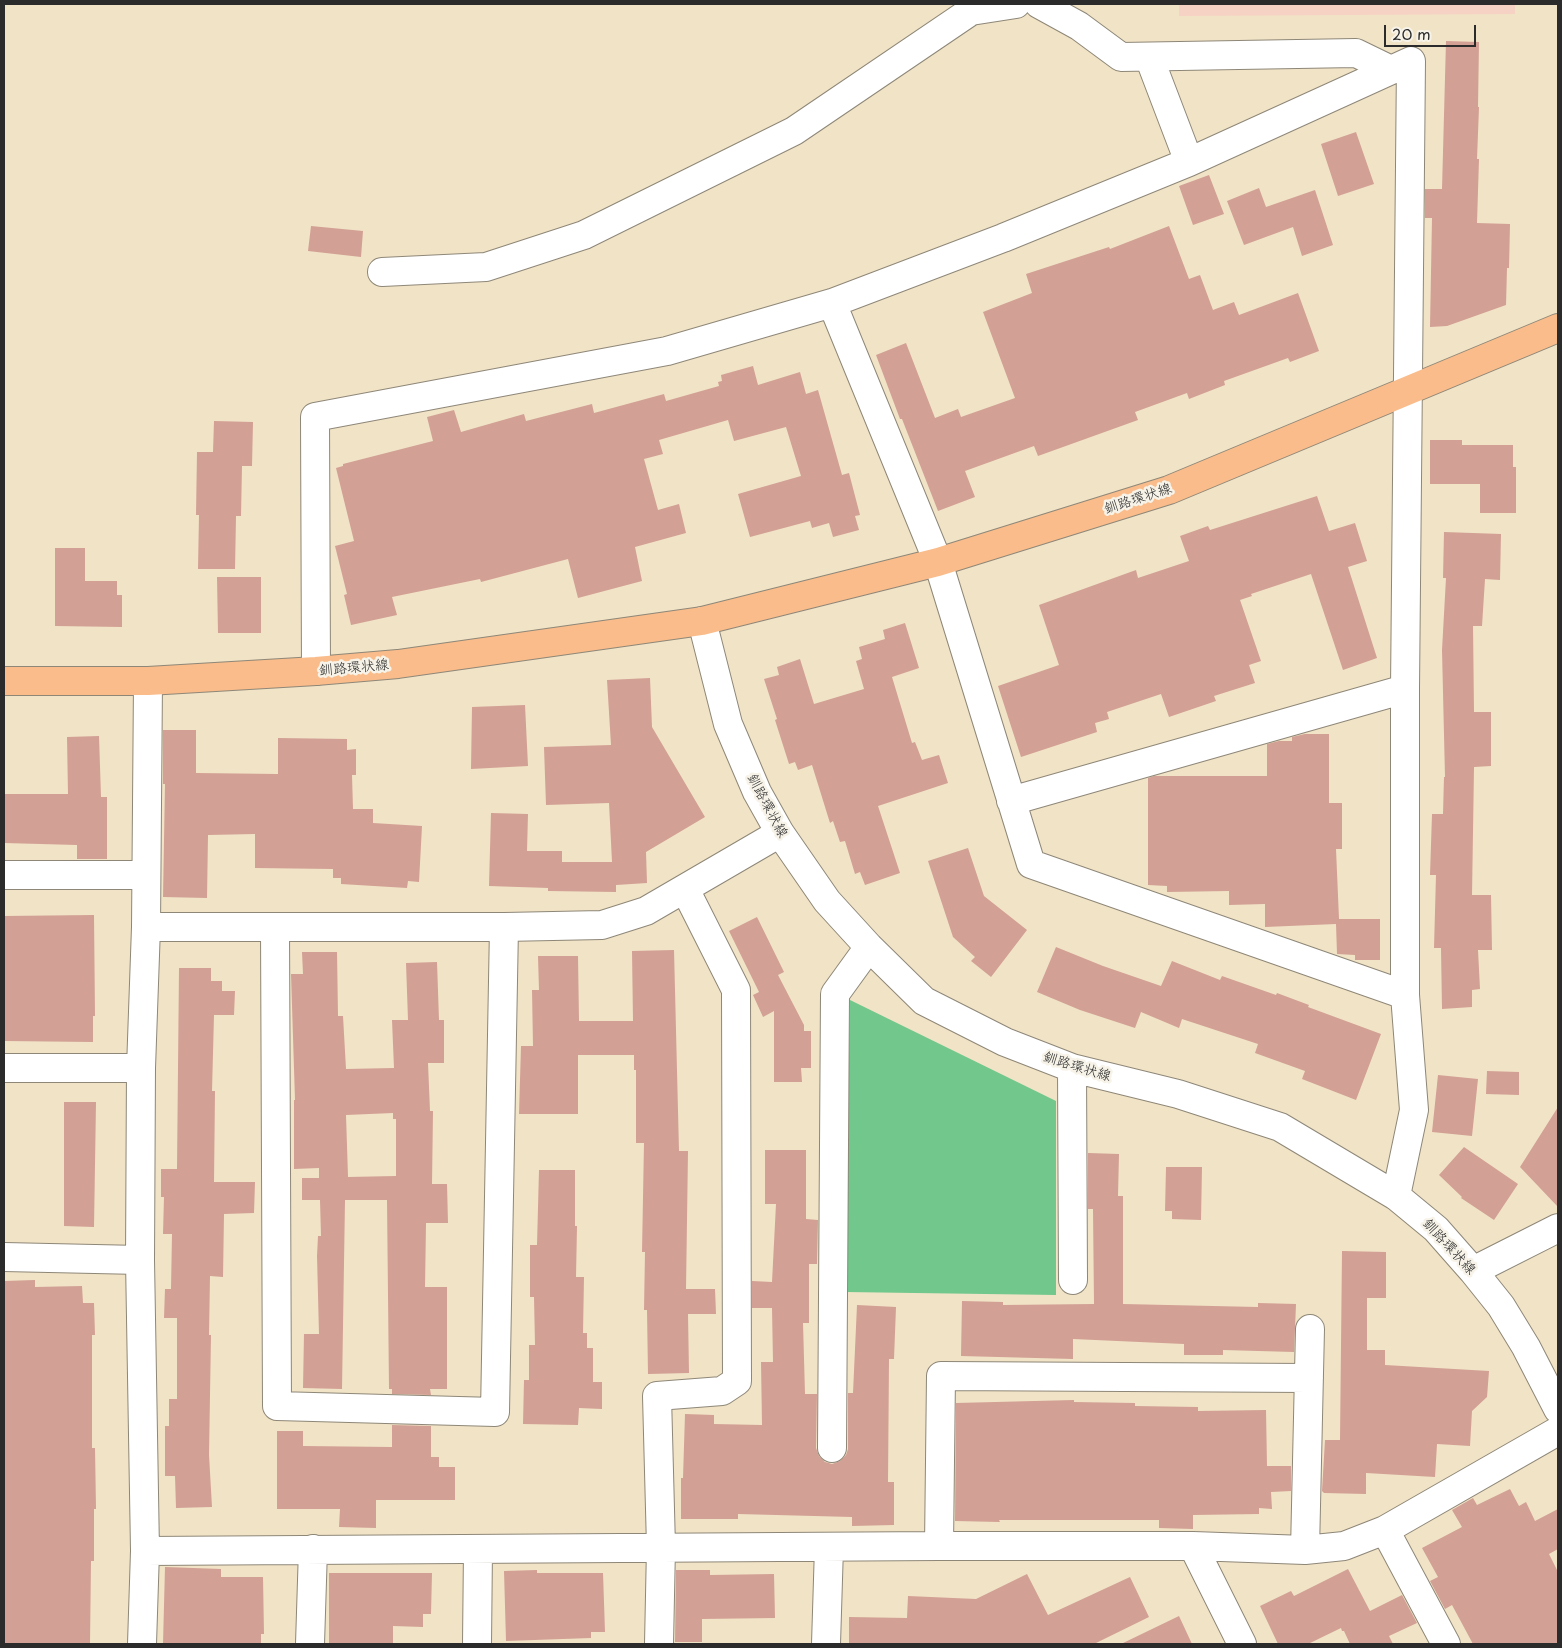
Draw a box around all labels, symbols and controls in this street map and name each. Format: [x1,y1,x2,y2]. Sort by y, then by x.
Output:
scale bar [1387,15,1480,47]
text: 20 m [1392,22,1431,45]
street label: 釧路環状線 [1102,480,1174,518]
street label: 釧路環状線 [318,657,390,679]
street label: 釧路環状線 [743,771,791,841]
street label: 釧路環状線 [1041,1049,1113,1085]
street label: 釧路環状線 [1419,1216,1479,1278]

